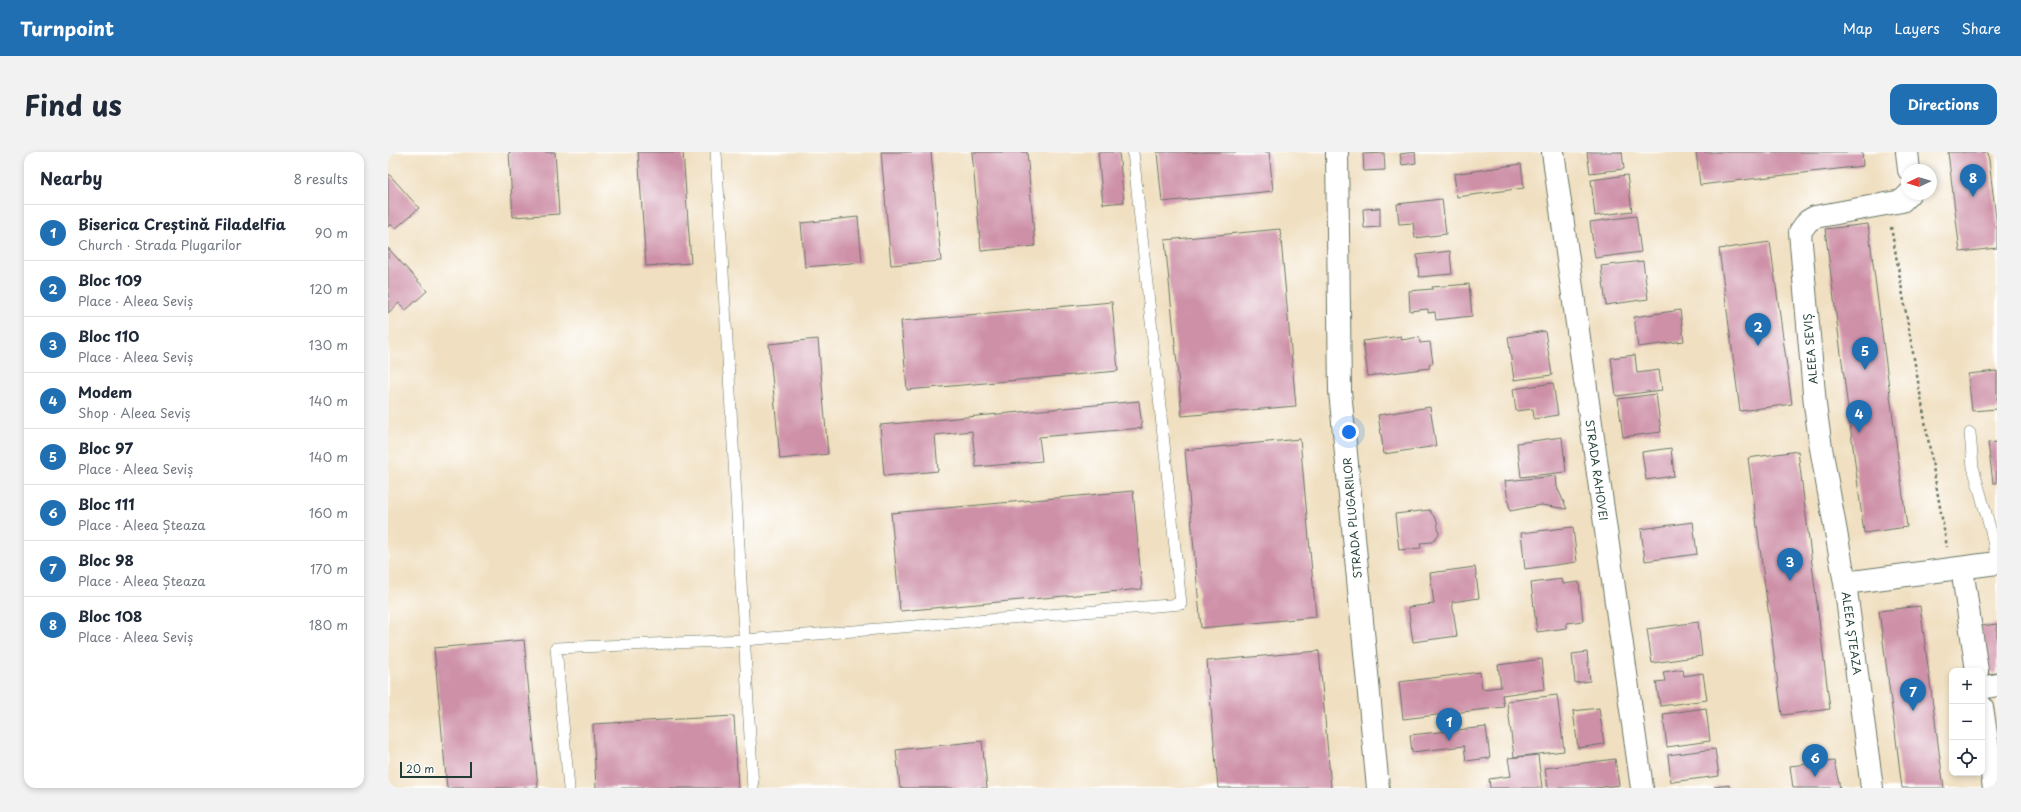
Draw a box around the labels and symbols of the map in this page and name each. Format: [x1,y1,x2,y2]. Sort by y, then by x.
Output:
north arrow [1901,164,1937,200]
pin: 8 [1960,164,1986,197]
pin: 2 [1745,313,1771,346]
street label: ALEEA SEVIȘ [1798,313,1822,385]
pin: 5 [1852,337,1878,370]
pin: 4 [1846,400,1872,433]
street label: STRADA RAHOVEI [1581,418,1613,522]
your location [1339,422,1359,442]
street label: STRADA PLUGARILOR [1338,457,1366,579]
pin: 3 [1777,548,1803,581]
street label: ALEEA ȘTEAZA [1838,590,1866,676]
pin: 7 [1900,678,1926,711]
pin: 1 [1436,708,1462,741]
pin: 6 [1802,744,1828,777]
scale bar [400,760,472,779]

